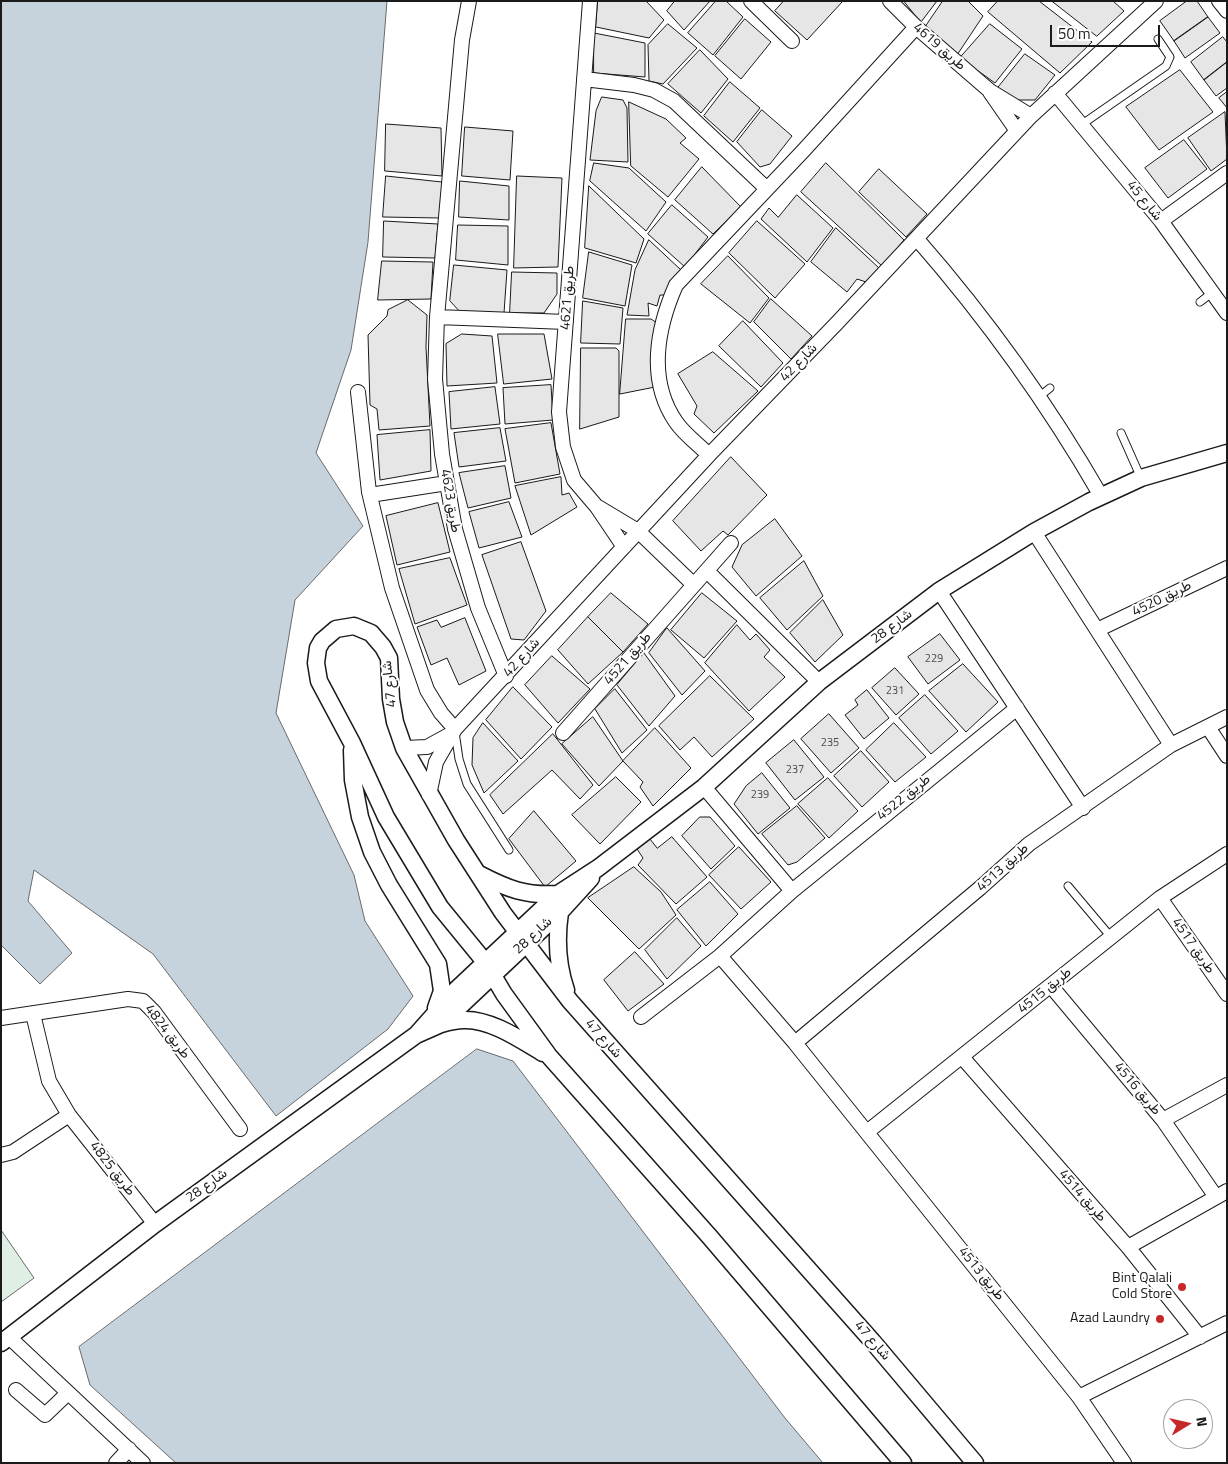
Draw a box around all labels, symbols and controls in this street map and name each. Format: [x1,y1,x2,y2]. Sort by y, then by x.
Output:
scale bar [1053,15,1163,47]
street label: طريق 4619 [909,20,969,74]
text: 50 m [1058,22,1091,45]
street label: شارع 45 [1123,177,1165,225]
street label: طريق 4621 [557,265,579,331]
street label: شارع 42 [777,340,821,386]
street label: طريق 4623 [436,468,464,534]
street label: طريق 4520 [1130,577,1194,621]
street label: شارع 28 [868,606,916,648]
street label: طريق 4521 [601,629,655,689]
street label: شارع 42 [500,635,544,681]
house number: 229 [925,652,943,666]
street label: شارع 47 [379,660,401,708]
house number: 231 [886,684,904,698]
house number: 235 [821,736,839,750]
house number: 237 [786,763,804,777]
street label: طريق 4522 [874,771,934,825]
house number: 239 [751,788,769,802]
street label: طريق 4513 [974,840,1032,896]
street label: شارع 28 [510,914,556,958]
street label: طريق 4517 [1168,915,1218,977]
street label: طريق 4515 [1015,964,1075,1018]
street label: طريق 4824 [141,1002,193,1062]
street label: شارع 47 [581,1016,625,1062]
street label: طريق 4516 [1110,1059,1164,1119]
street label: طريق 4825 [86,1139,138,1199]
street label: شارع 28 [183,1165,231,1207]
street label: طريق 4514 [1055,1166,1109,1226]
street label: طريق 4513 [954,1244,1008,1304]
place label: Bint Qalali Cold Store [1112,1271,1172,1304]
marker: Bint Qalali Cold Store [1176,1281,1188,1293]
place label: Azad Laundry [1070,1311,1150,1327]
marker: Azad Laundry [1154,1313,1166,1325]
street label: شارع 47 [850,1318,894,1364]
north arrow [1163,1399,1213,1449]
text: N [1191,1415,1213,1428]

